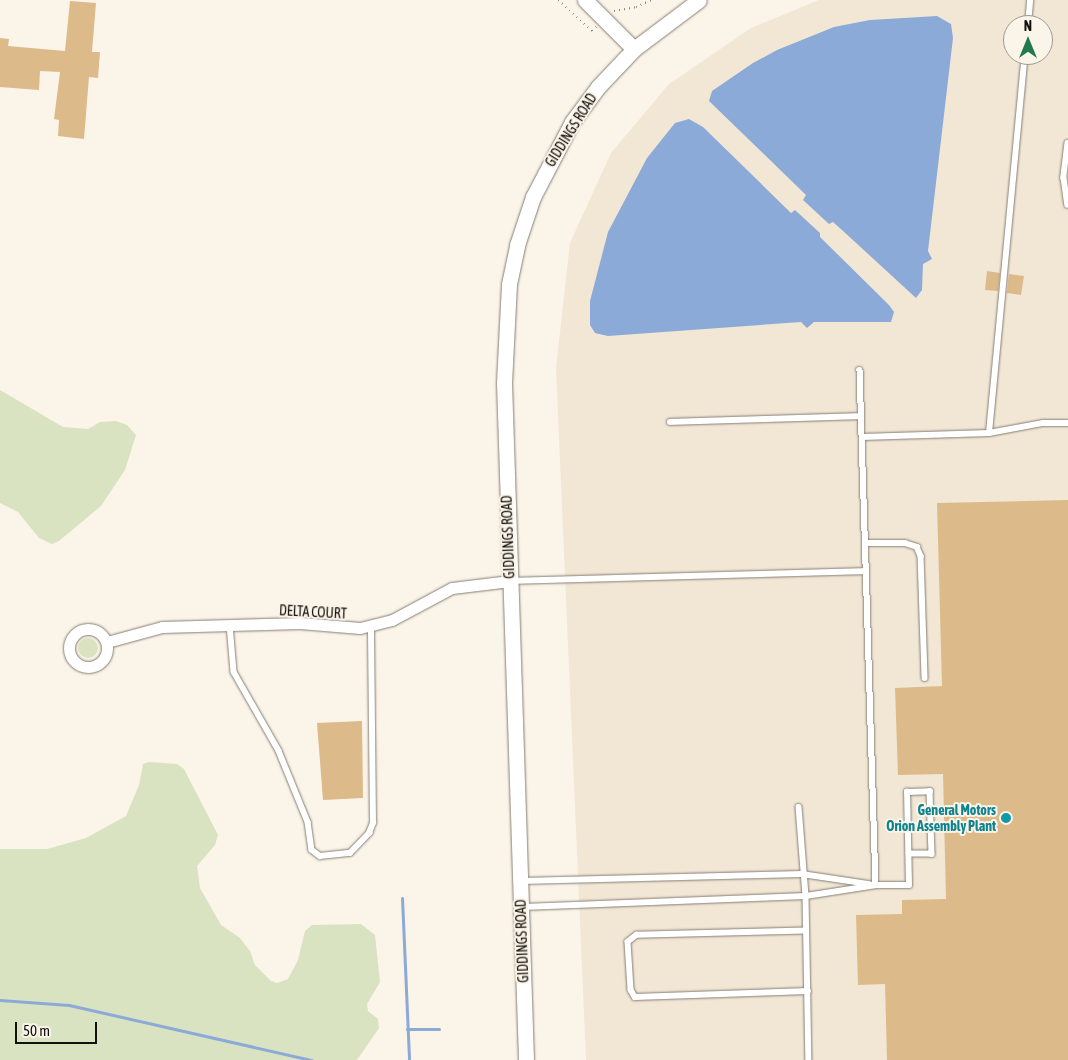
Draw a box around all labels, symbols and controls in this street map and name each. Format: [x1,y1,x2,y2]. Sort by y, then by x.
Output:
north arrow [1003,15,1053,65]
text: N [1024,18,1032,34]
street label: GIDDINGS ROAD [542,90,600,170]
street label: GIDDINGS ROAD [498,495,518,579]
street label: DELTA COURT [279,602,347,622]
place label: General Motors Orion Assembly Plant [886,802,996,834]
marker: General Motors Orion Assembly Plant [1000,812,1012,824]
street label: GIDDINGS ROAD [512,899,532,983]
scale bar [18,1012,100,1044]
text: 50 m [23,1022,50,1039]

